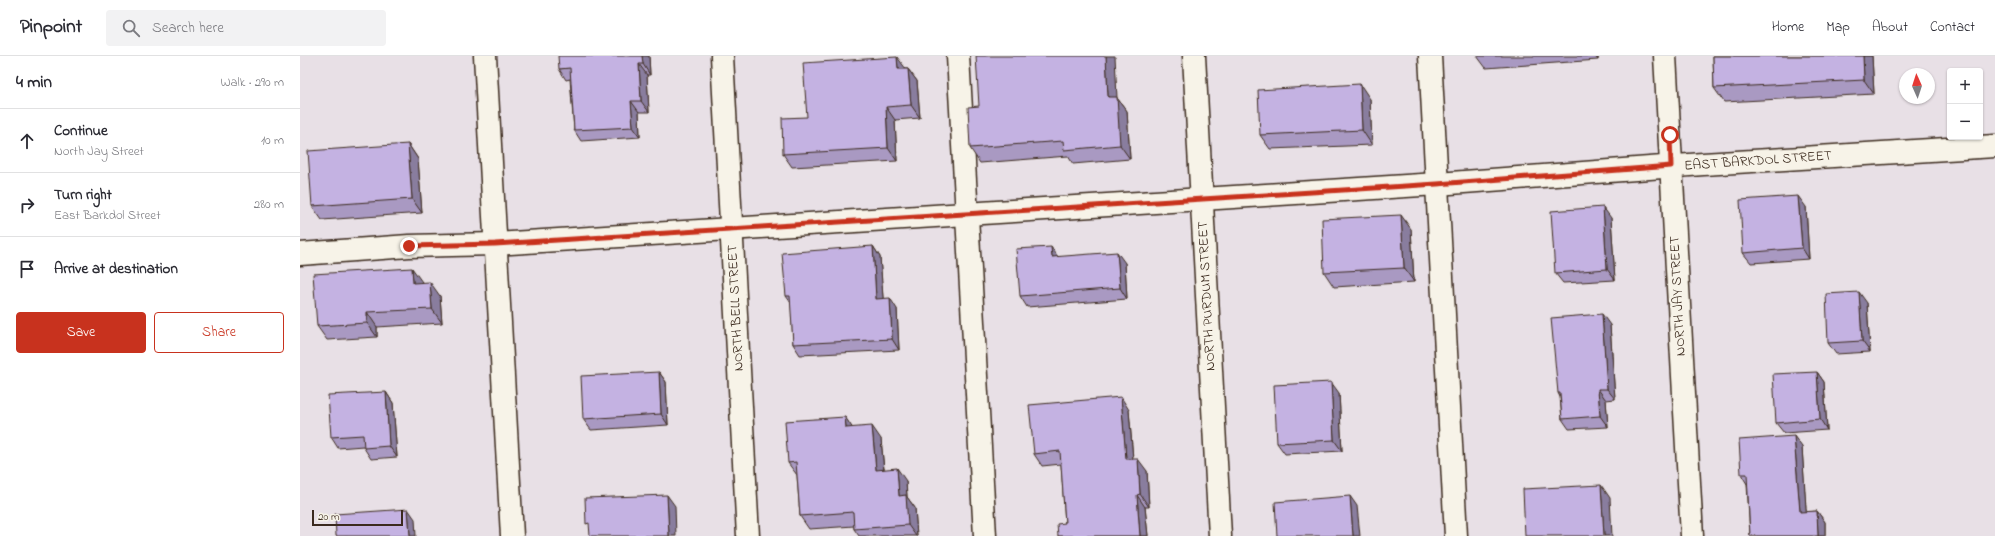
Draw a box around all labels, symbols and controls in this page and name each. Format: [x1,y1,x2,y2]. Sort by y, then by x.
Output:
search box [106,10,386,46]
text: Pinpoint [20,14,82,41]
icon: search [120,17,142,39]
text: Search here [152,17,224,39]
text: Home [1772,17,1804,38]
text: Map [1826,17,1850,38]
text: About [1872,17,1908,38]
text: Contact [1930,17,1975,38]
north arrow [1899,68,1935,104]
map controls [1947,68,1983,140]
button: + [1947,68,1983,104]
text: 4 min [16,70,52,95]
text: Walk · 290 m [220,73,284,92]
button: − [1947,104,1983,140]
text: Continue [54,120,108,142]
route start [1661,126,1679,144]
icon: ahead [16,130,38,152]
text: 10 m [261,131,284,150]
text: North Jay Street [54,142,144,161]
street label: EAST BARKDOL STREET [1683,145,1833,177]
text: Turn right [54,184,112,206]
icon: right [16,194,38,216]
text: 280 m [254,195,284,214]
text: East Barkdol Street [54,206,161,225]
street label: NORTH PURDUM STREET [1193,221,1221,371]
street label: NORTH JAY STREET [1664,235,1692,357]
route end [400,237,418,255]
street label: NORTH BELL STREET [722,244,750,372]
icon: arrive [16,258,38,280]
text: Arrive at destination [54,258,178,280]
button: Save [16,312,146,353]
button: Share [154,312,284,353]
scale bar [312,508,403,527]
text: 20 m [318,509,340,525]

